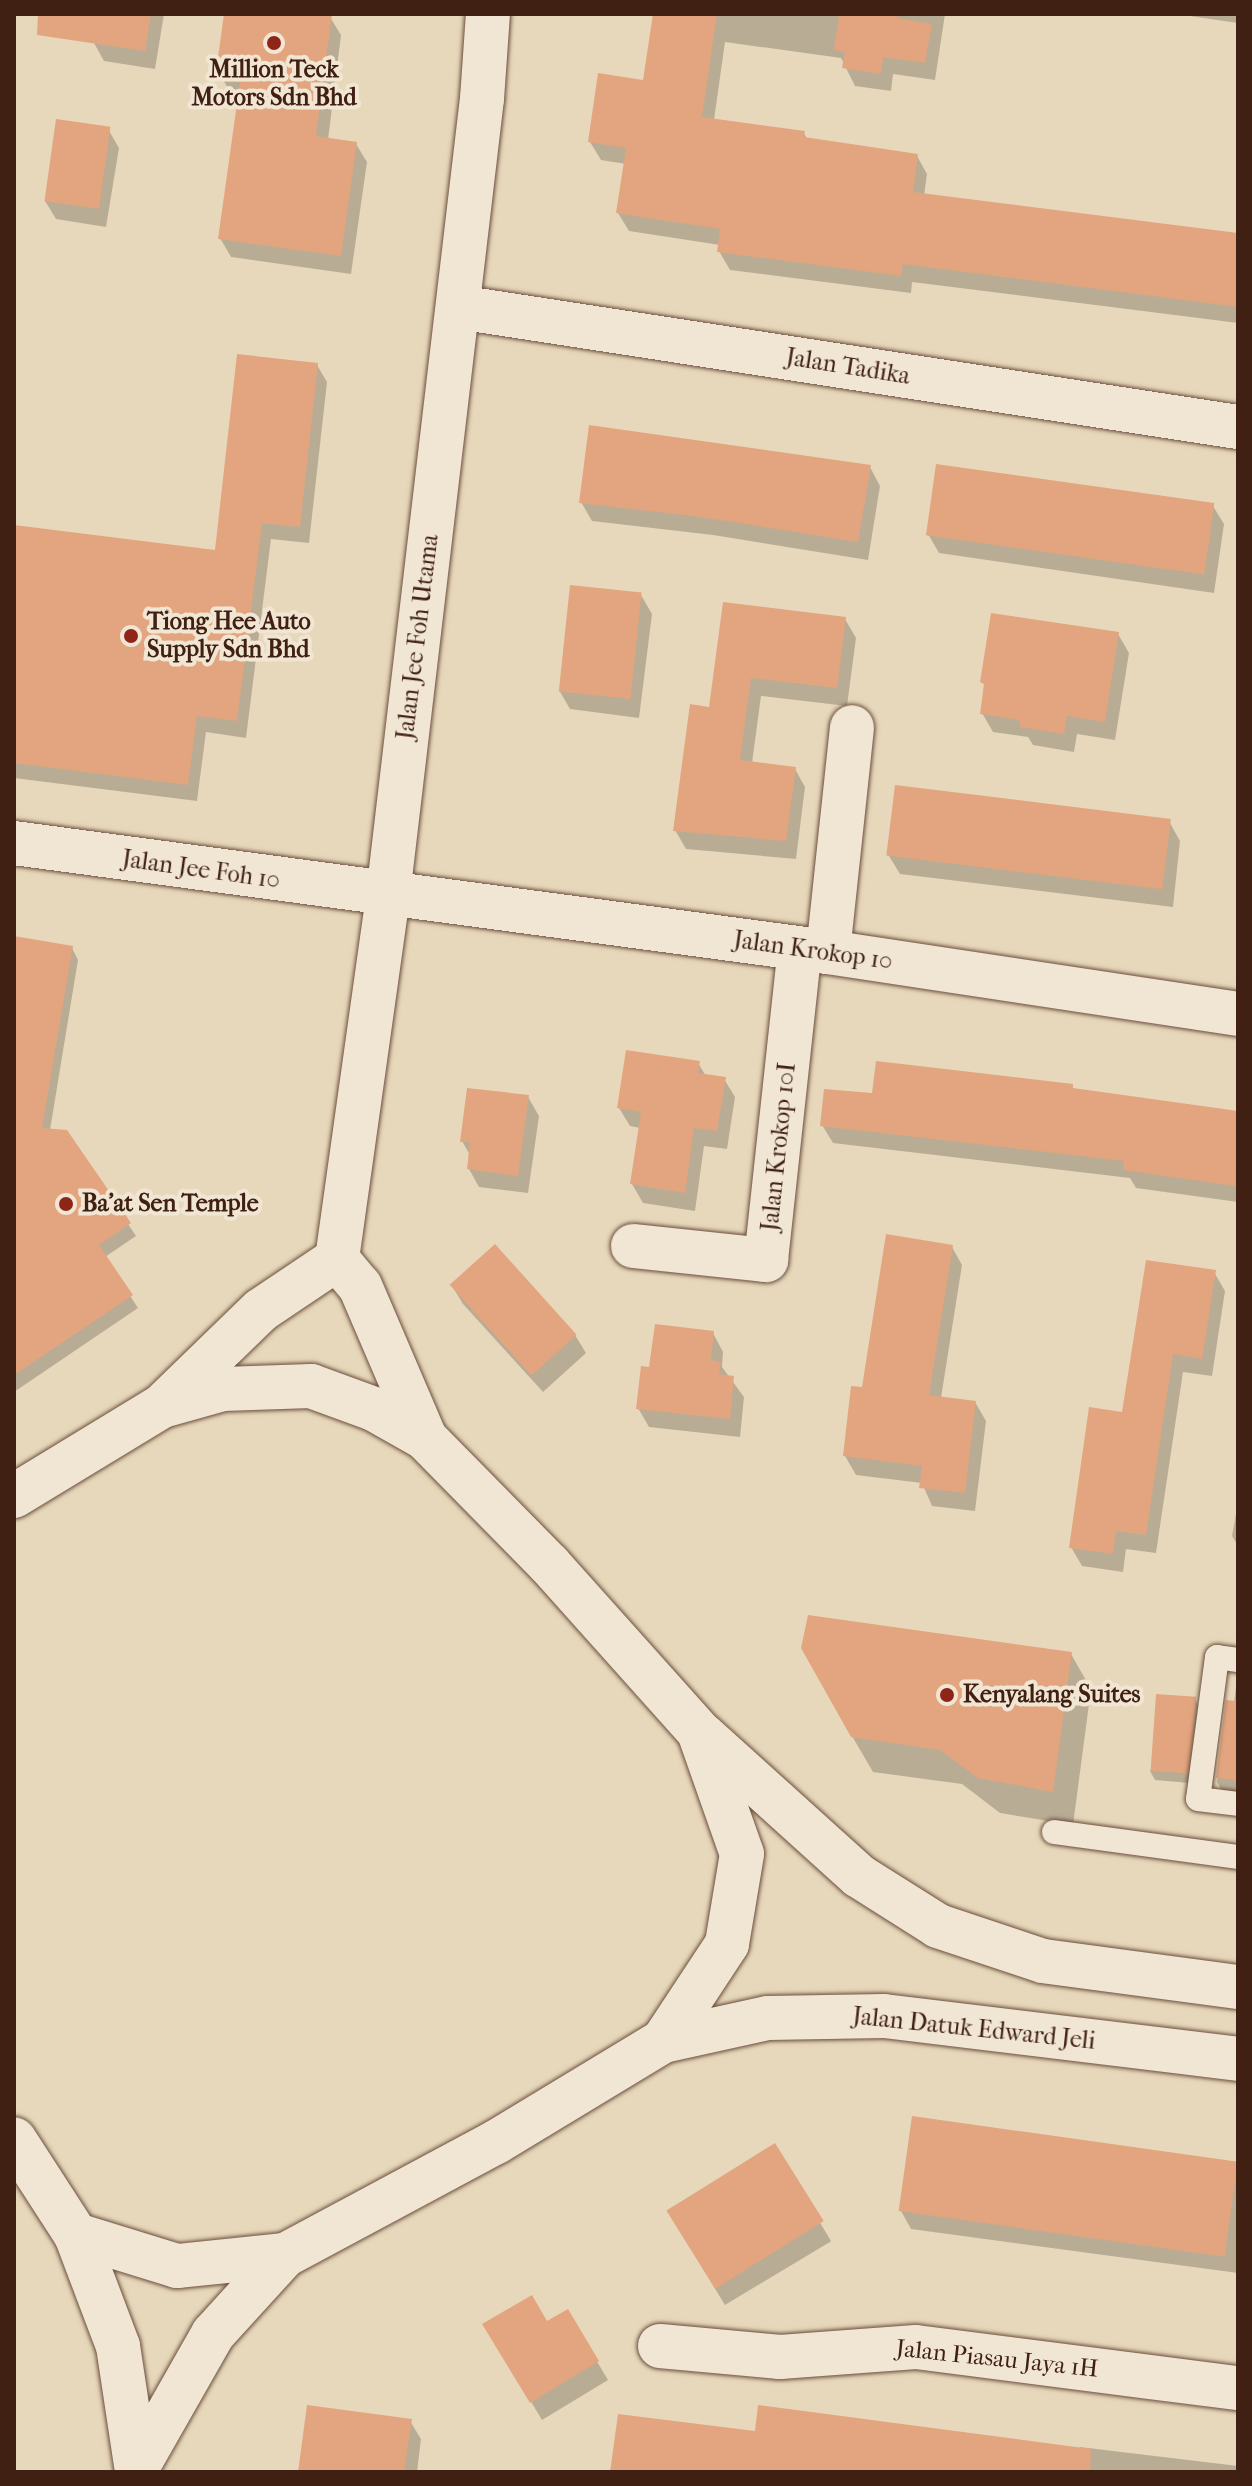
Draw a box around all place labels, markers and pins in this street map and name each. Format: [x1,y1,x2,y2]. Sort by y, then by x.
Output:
marker: Million Teck Motors Sdn Bhd [265,34,283,52]
place label: Million Teck Motors Sdn Bhd [191,56,357,112]
place label: Tiong Hee Auto Supply Sdn Bhd [147,608,311,664]
marker: Tiong Hee Auto Supply Sdn Bhd [122,627,140,645]
place label: Ba'at Sen Temple [82,1190,259,1218]
marker: Ba'at Sen Temple [57,1195,75,1213]
place label: Kenyalang Suites [963,1681,1140,1709]
marker: Kenyalang Suites [938,1686,956,1704]

